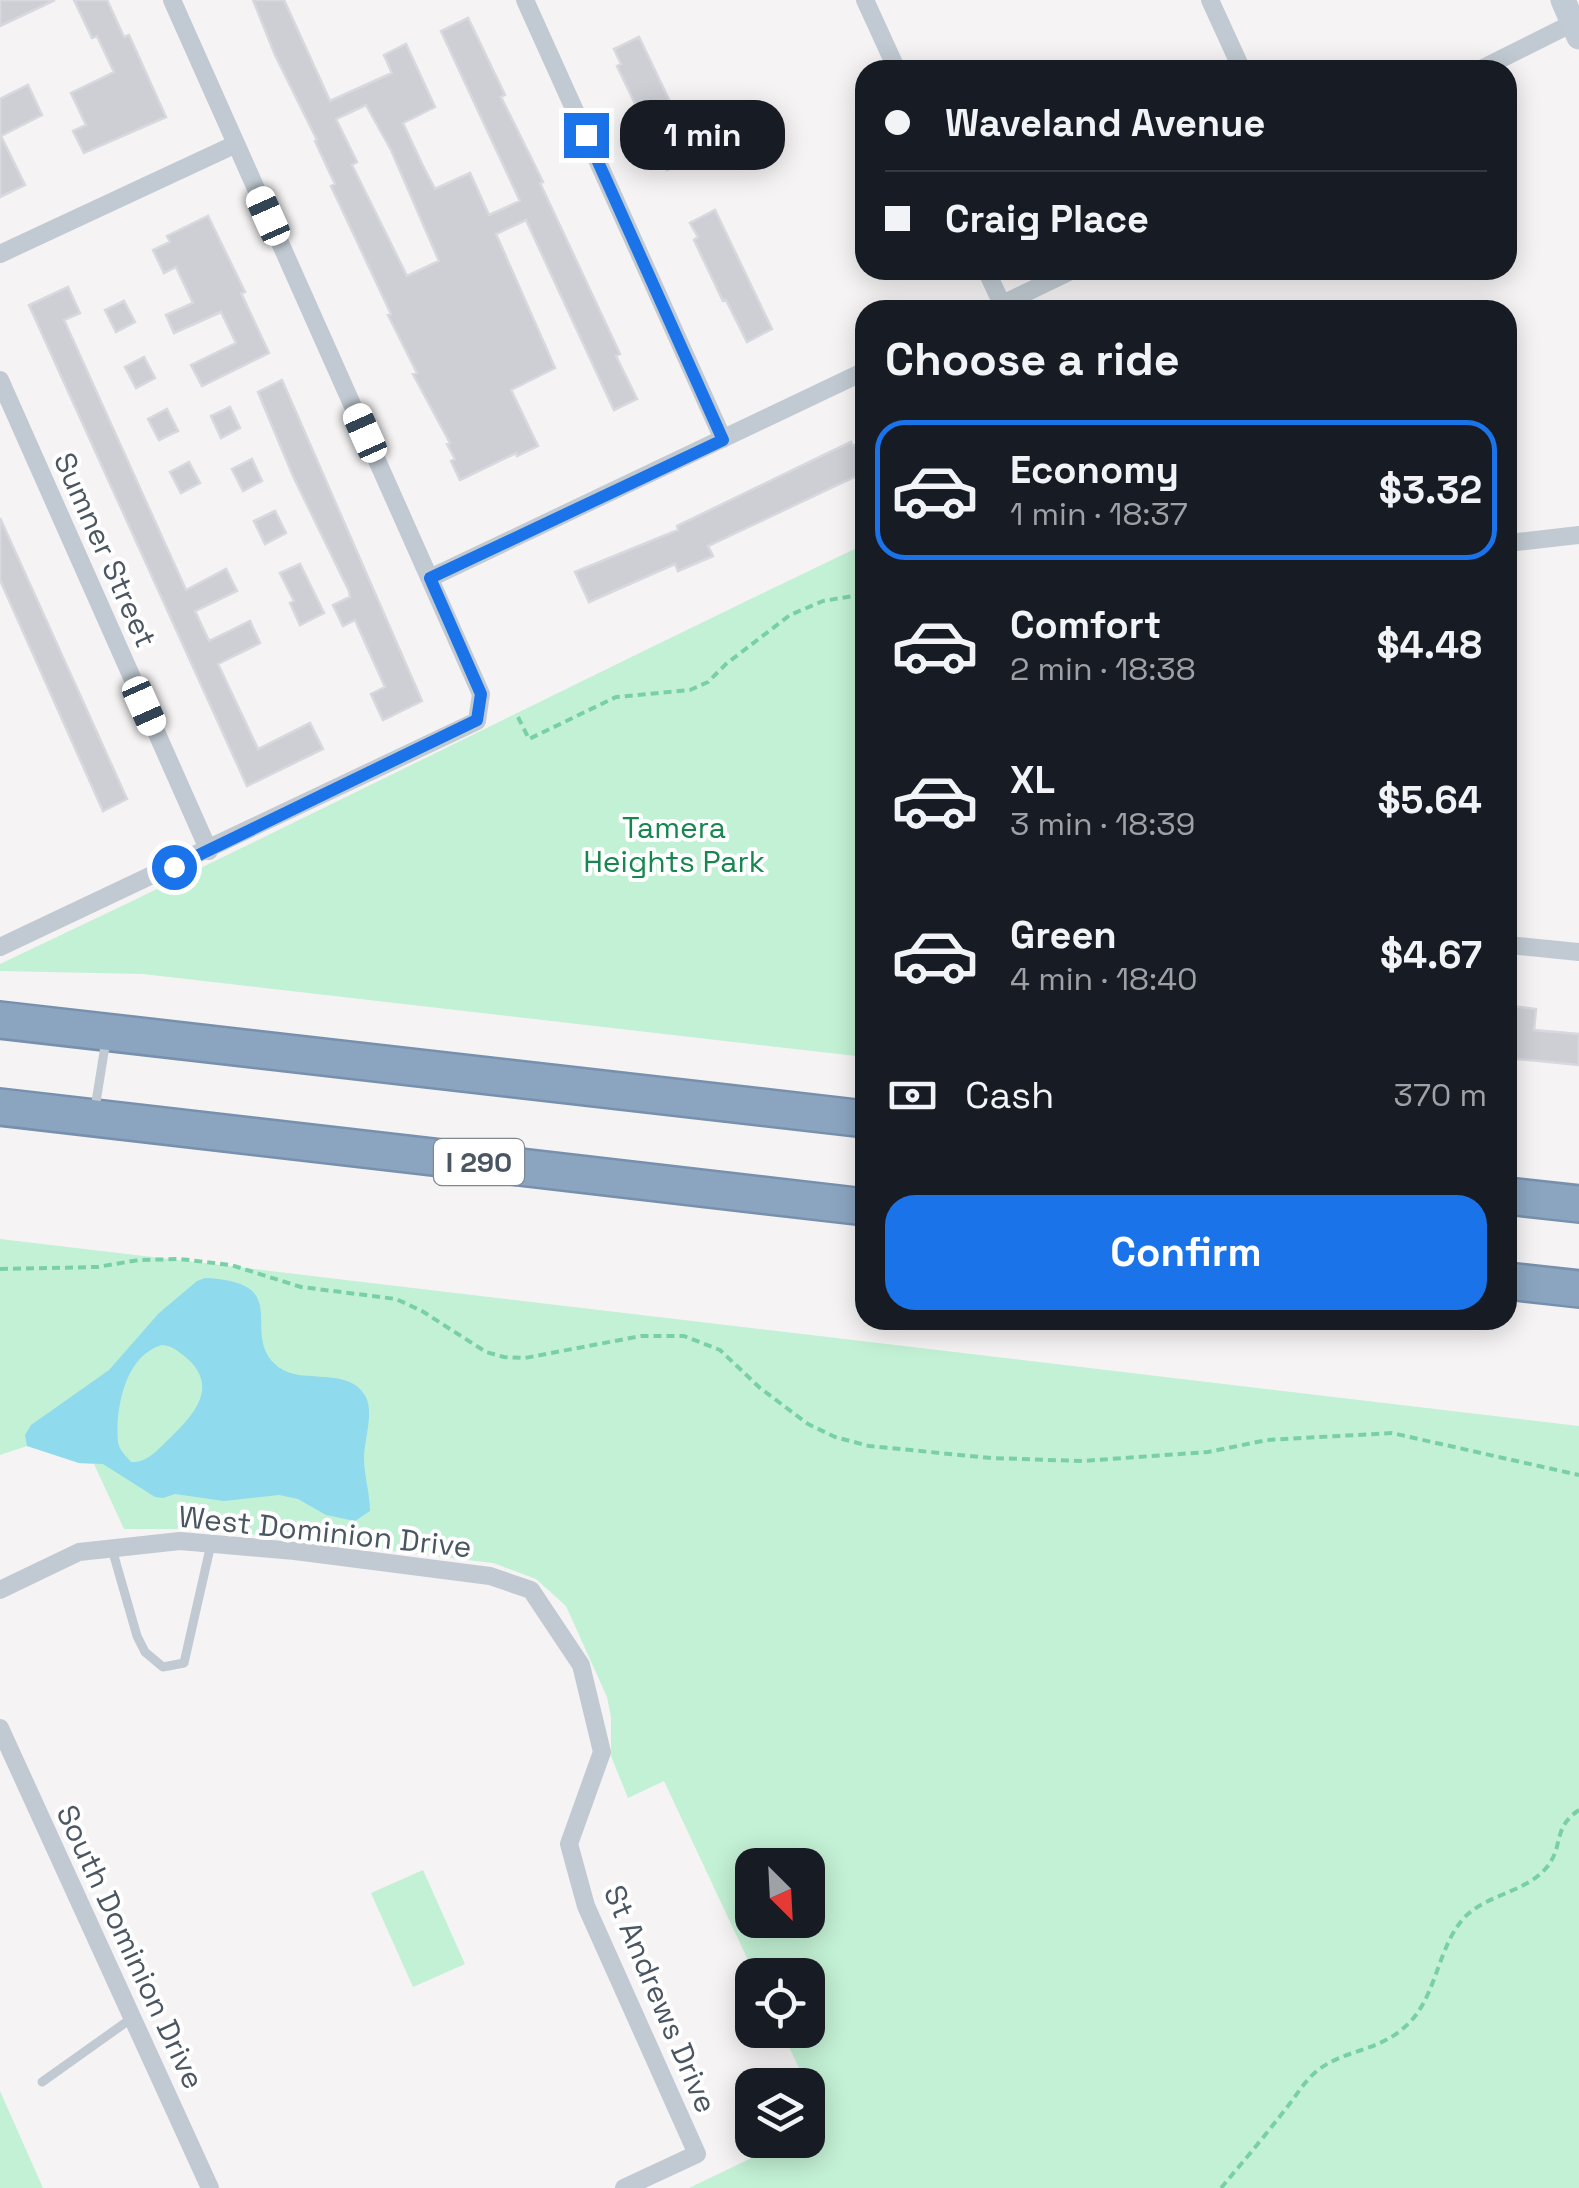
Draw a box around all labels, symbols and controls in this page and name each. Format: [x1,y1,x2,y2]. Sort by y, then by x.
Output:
text: Waveland Avenue [945,99,1265,147]
callout: 1 min [621,100,786,170]
route end [564,113,609,158]
text: 1 min [663,115,742,155]
car [242,182,294,250]
text: Craig Place [945,195,1149,243]
text: Choose a ride [885,331,1180,388]
car [339,399,391,467]
icon: car [890,445,980,535]
street label: Sumner Street [45,446,166,653]
text: Economy [1010,446,1179,494]
text: $3.32 [1379,466,1482,514]
text: 1 min · 18:37 [1010,494,1188,534]
icon: car [890,600,980,690]
text: Comfort [1010,601,1161,649]
text: $4.48 [1377,621,1482,669]
text: 2 min · 18:38 [1010,649,1196,689]
car [118,672,170,740]
icon: car [890,755,980,845]
text: XL [1010,756,1055,804]
text: $5.64 [1378,776,1482,824]
text: 3 min · 18:39 [1010,804,1195,844]
park label: Tamera Heights Park [583,808,765,881]
route start [152,845,197,890]
icon: car [890,910,980,1000]
text: Green [1010,911,1117,959]
text: $4.67 [1380,931,1482,979]
text: 4 min · 18:40 [1010,959,1198,999]
icon: cash [885,1068,940,1123]
text: Cash [965,1071,1054,1119]
text: 370 m [1394,1075,1487,1115]
road number: I 290 [434,1139,524,1185]
button: Confirm [885,1195,1487,1310]
street label: West Dominion Drive [177,1497,473,1566]
street label: South Dominion Drive [47,1799,213,2095]
north arrow [735,1848,825,1938]
map controls [735,1848,825,2158]
street label: St Andrews Drive [595,1879,726,2119]
button: locate [735,1958,825,2048]
button: layers [735,2068,825,2158]

